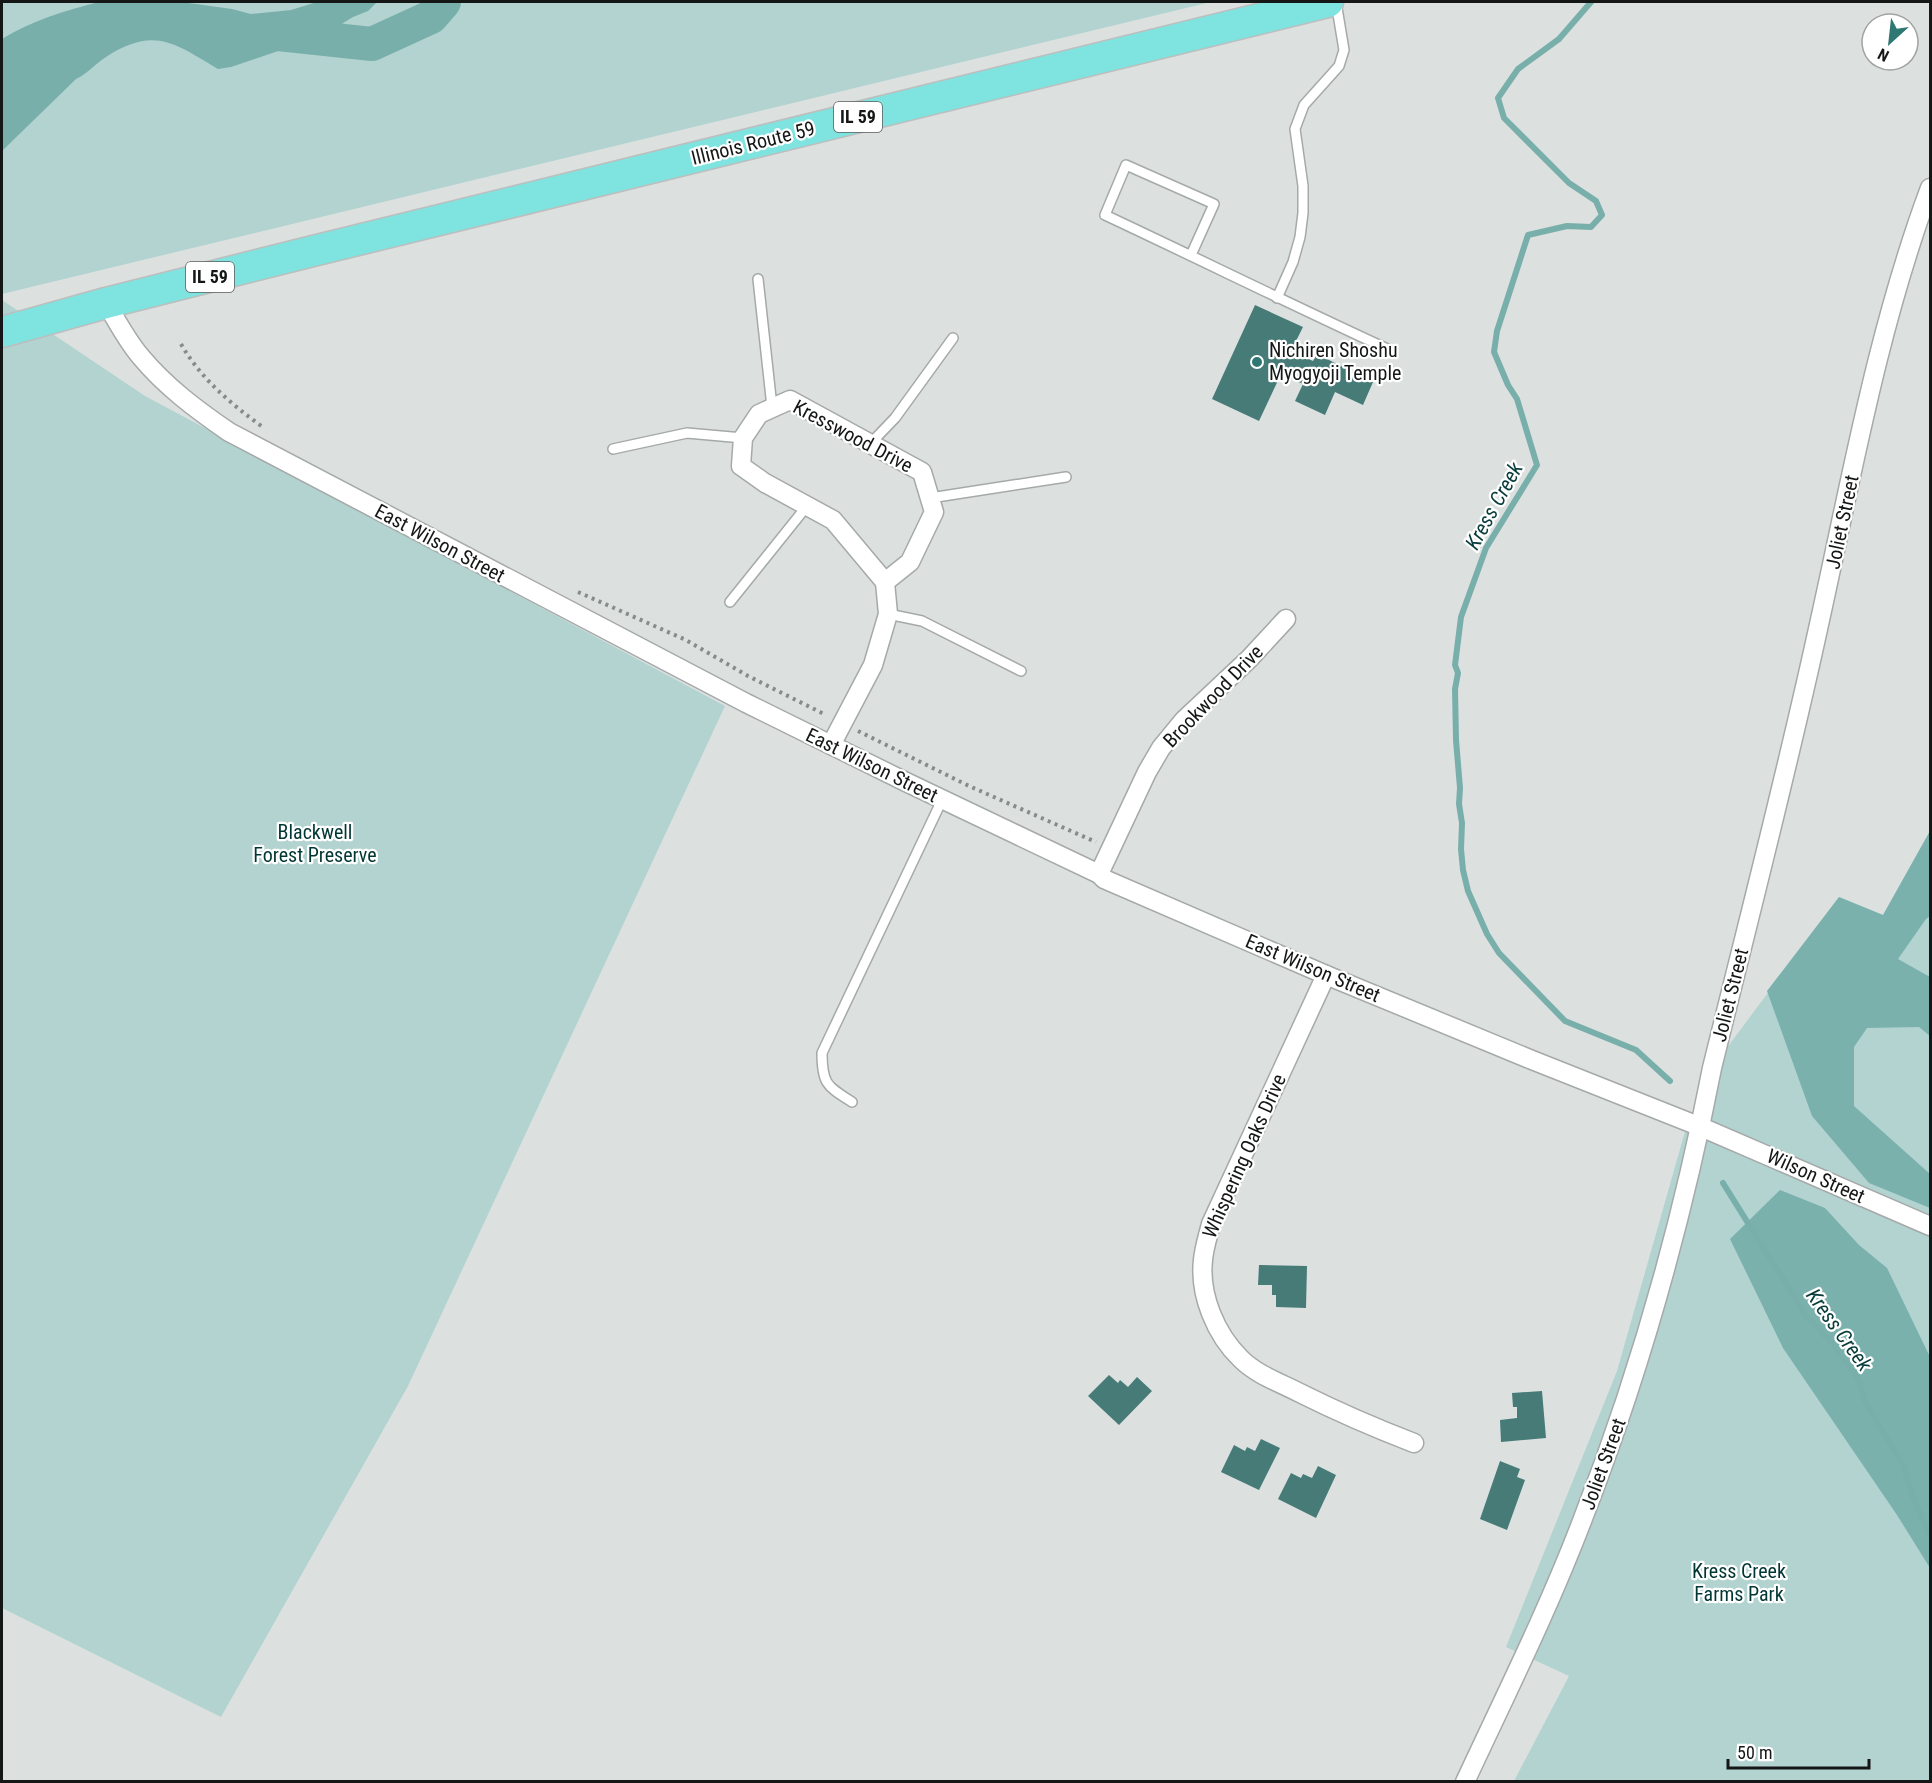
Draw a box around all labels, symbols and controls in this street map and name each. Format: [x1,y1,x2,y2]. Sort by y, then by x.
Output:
north arrow [1860,12,1920,72]
text: N [1875,44,1892,66]
road number: IL 59 [834,102,882,132]
street label: Illinois Route 59 [689,116,817,170]
road number: IL 59 [186,262,234,292]
place label: Nichiren Shoshu Myogyoji Temple [1269,338,1401,385]
marker: Nichiren Shoshu Myogyoji Temple [1250,355,1264,369]
street label: Kresswood Drive [789,394,917,478]
water label: Kress Creek [1460,458,1528,554]
street label: Joliet Street [1820,473,1864,571]
street label: East Wilson Street [371,499,509,587]
street label: Brookwood Drive [1158,640,1268,752]
street label: East Wilson Street [802,723,942,807]
park label: Blackwell Forest Preserve [253,820,377,867]
street label: East Wilson Street [1242,929,1384,1007]
street label: Joliet Street [1707,946,1753,1044]
street label: Whispering Oaks Drive [1197,1070,1291,1242]
street label: Wilson Street [1763,1144,1869,1208]
water label: Kress Creek [1801,1284,1877,1376]
street label: Joliet Street [1575,1415,1631,1513]
park label: Kress Creek Farms Park [1692,1559,1786,1606]
scale bar [1728,1732,1869,1770]
text: 50 m [1737,1742,1772,1763]

